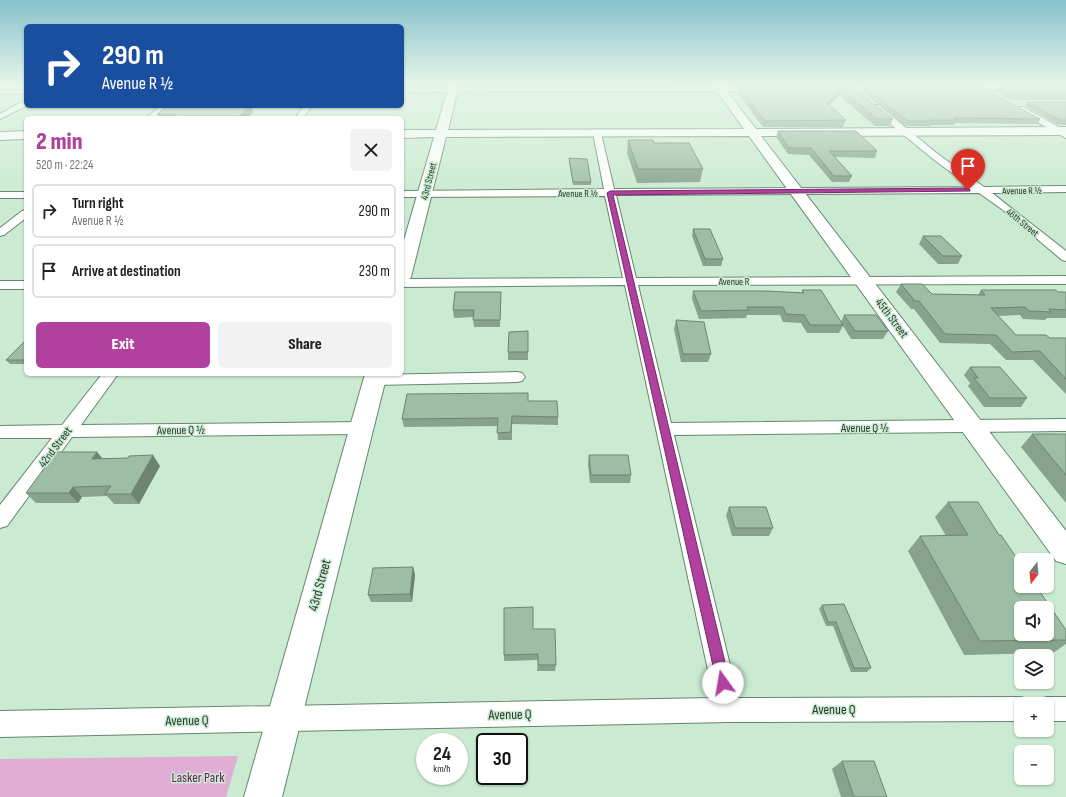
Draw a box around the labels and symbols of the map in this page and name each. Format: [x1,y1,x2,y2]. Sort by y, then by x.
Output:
pin [951,149,985,190]
street label: 43rd Street [419,161,439,201]
street label: Avenue R ½ [1001,185,1042,197]
street label: Avenue R ½ [557,188,598,200]
street label: 46th Street [1004,206,1041,240]
street label: Avenue R [718,276,750,288]
street label: 45th Street [872,295,912,341]
street label: Avenue Q ½ [840,421,889,436]
street label: Avenue Q ½ [156,423,205,438]
street label: 42nd Street [35,424,76,471]
north arrow [1014,553,1054,593]
street label: 43rd Street [304,557,335,613]
position arrow [702,662,744,704]
street label: Avenue Q [811,701,856,718]
street label: Avenue Q [487,706,532,723]
street label: Avenue Q [164,712,209,729]
speed limit sign: 30 [476,733,528,785]
park label: Lasker Park [171,769,225,786]

